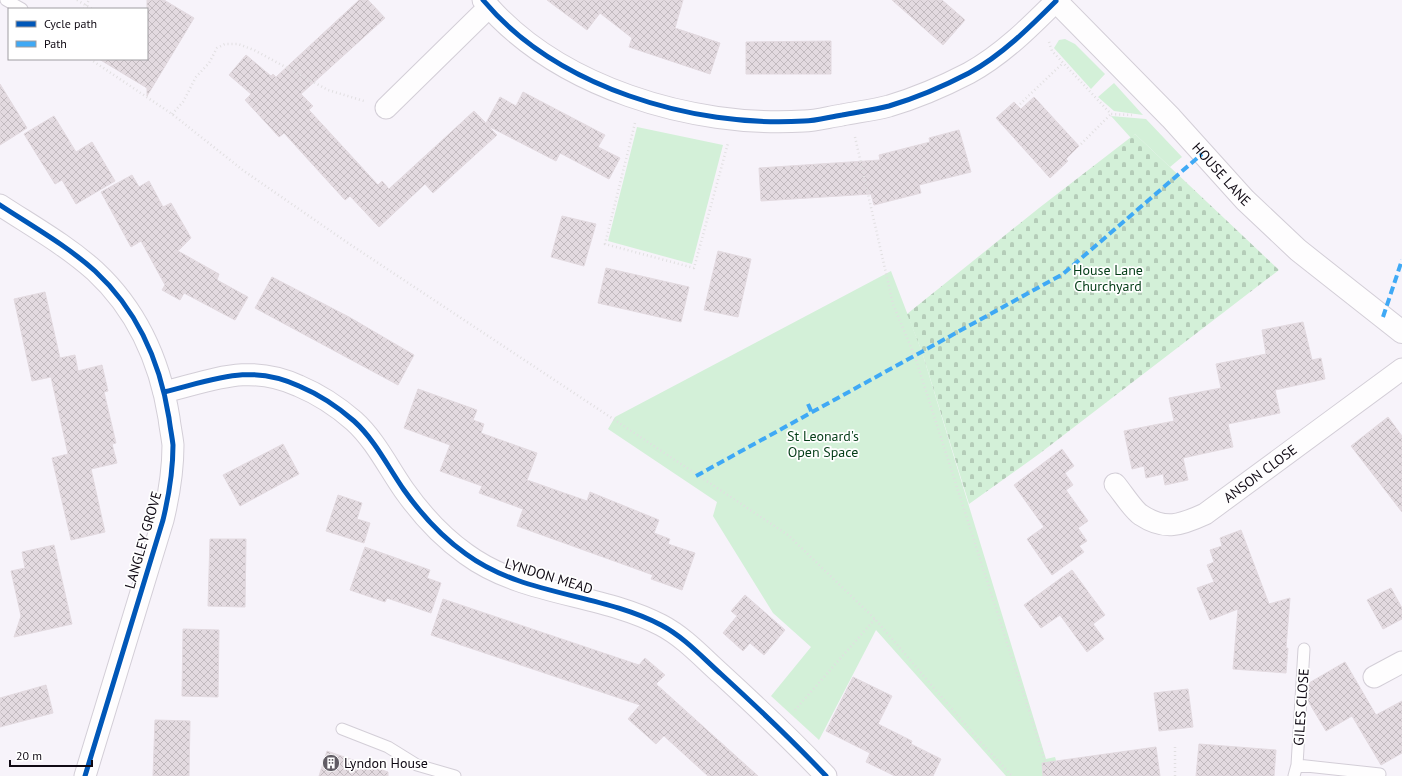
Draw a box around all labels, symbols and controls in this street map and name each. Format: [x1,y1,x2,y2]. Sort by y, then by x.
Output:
legend [8,8,148,60]
text: Cycle path [44,16,97,31]
text: Path [44,36,67,51]
street label: HOUSE LANE [1188,139,1255,210]
park label: House Lane Churchyard [1073,261,1143,295]
park label: St Leonard's Open Space [787,427,859,461]
street label: ANSON CLOSE [1220,440,1300,506]
street label: LANGLEY GROVE [121,489,165,591]
street label: LYNDON MEAD [503,554,595,598]
street label: GILES CLOSE [1289,668,1313,746]
scale bar [10,742,92,768]
text: 20 m [16,748,42,763]
building icon: Lyndon House [321,753,341,773]
place label: Lyndon House [344,754,428,772]

